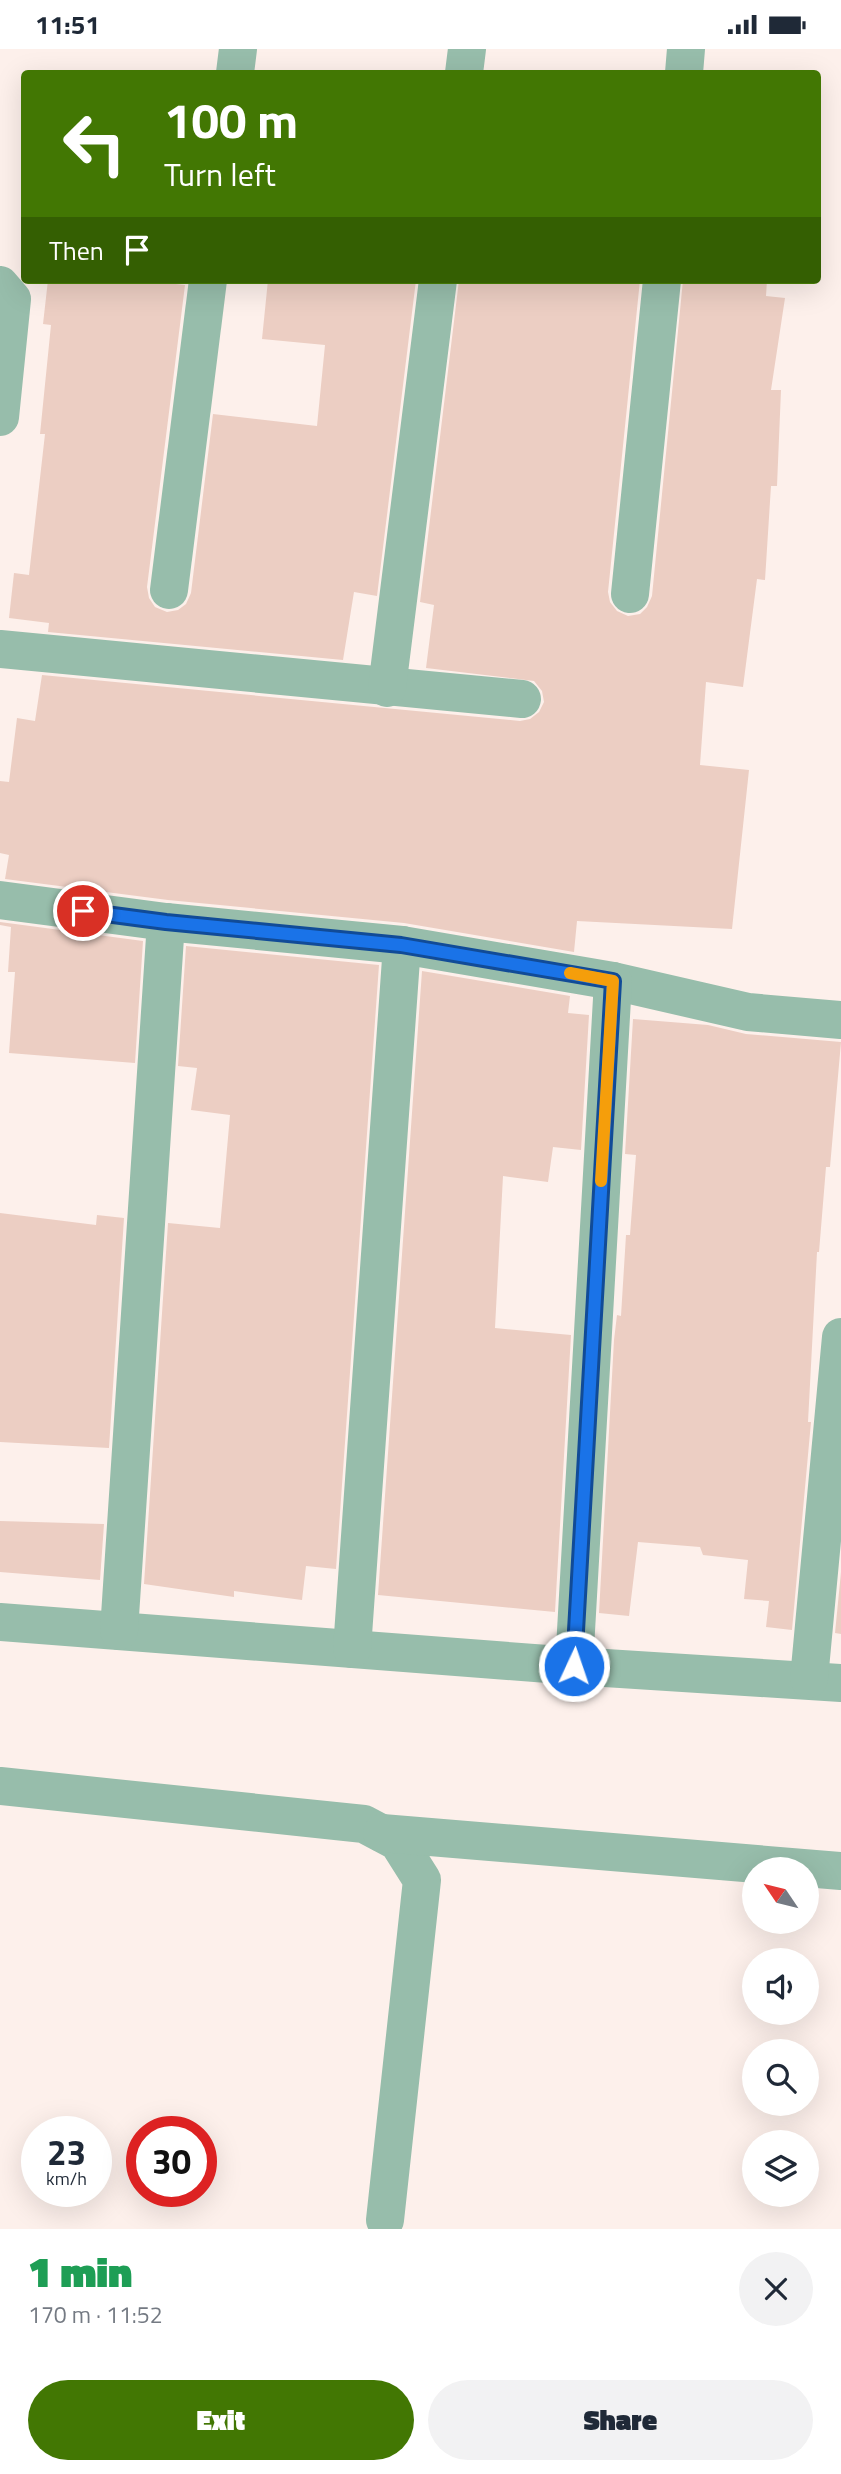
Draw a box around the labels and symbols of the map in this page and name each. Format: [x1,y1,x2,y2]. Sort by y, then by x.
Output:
pin [53,881,113,941]
position arrow [537,1629,611,1703]
north arrow [742,1857,819,1934]
speed limit sign: 30 [126,2116,217,2207]

